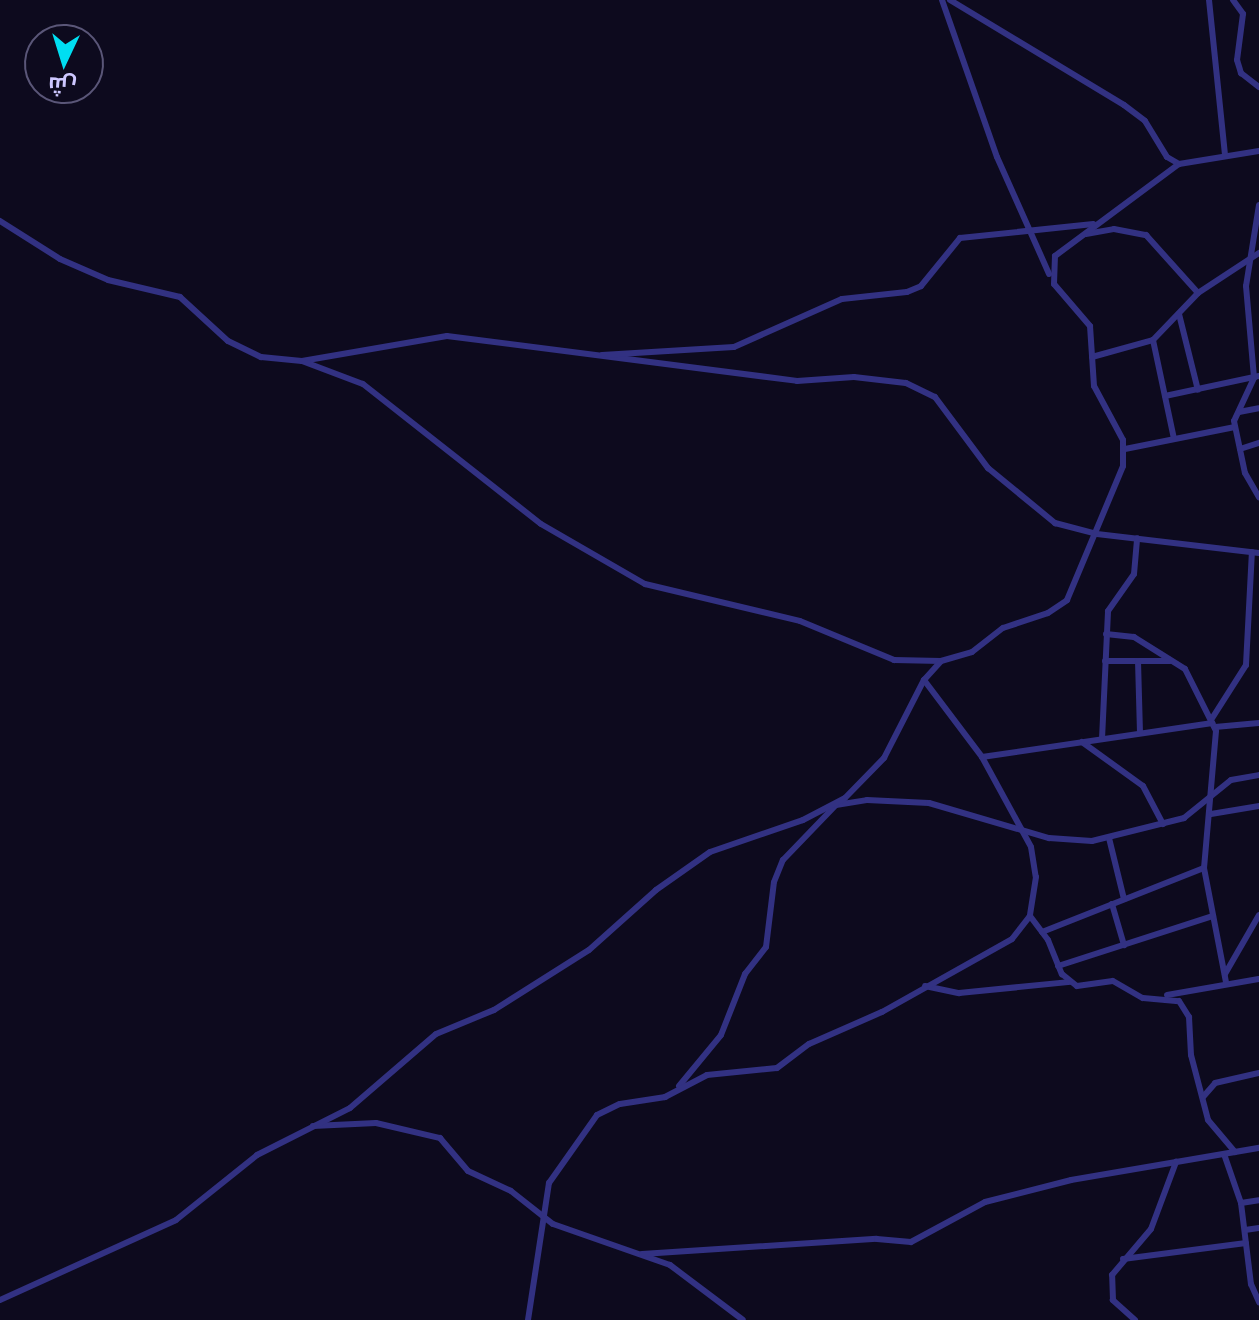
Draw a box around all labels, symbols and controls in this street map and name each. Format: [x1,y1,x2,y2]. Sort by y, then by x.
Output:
north arrow [24,24,104,104]
text: ش [47,72,77,101]

